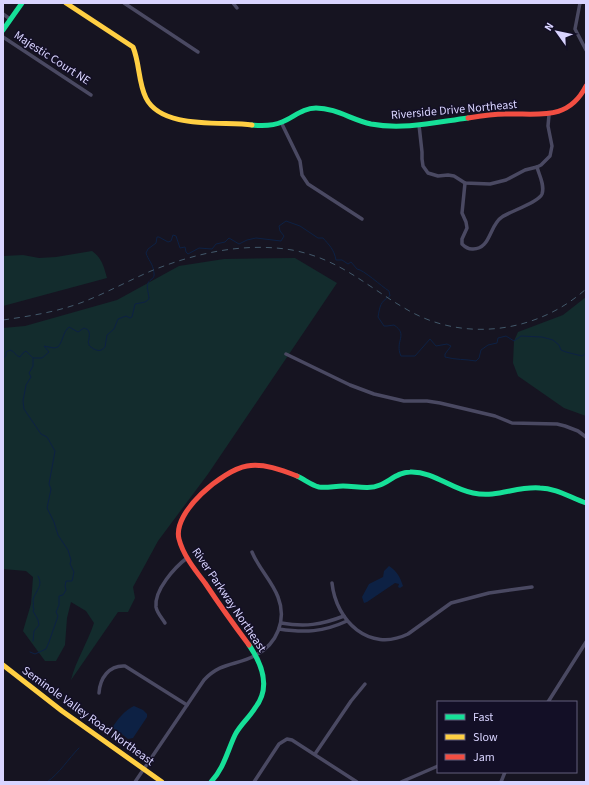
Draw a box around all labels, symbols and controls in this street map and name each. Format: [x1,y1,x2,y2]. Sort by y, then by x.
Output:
north arrow [537,12,577,52]
text: N [541,20,557,34]
street label: Majestic Court NE [10,27,94,89]
street label: Riverside Drive Northeast [390,96,518,124]
street label: River Parkway Northeast [188,544,270,656]
street label: Seminole Valley Road Northeast [18,662,158,770]
legend [437,701,577,773]
text: Fast [473,709,493,726]
text: Slow [473,729,498,746]
text: Jam [473,749,495,766]

